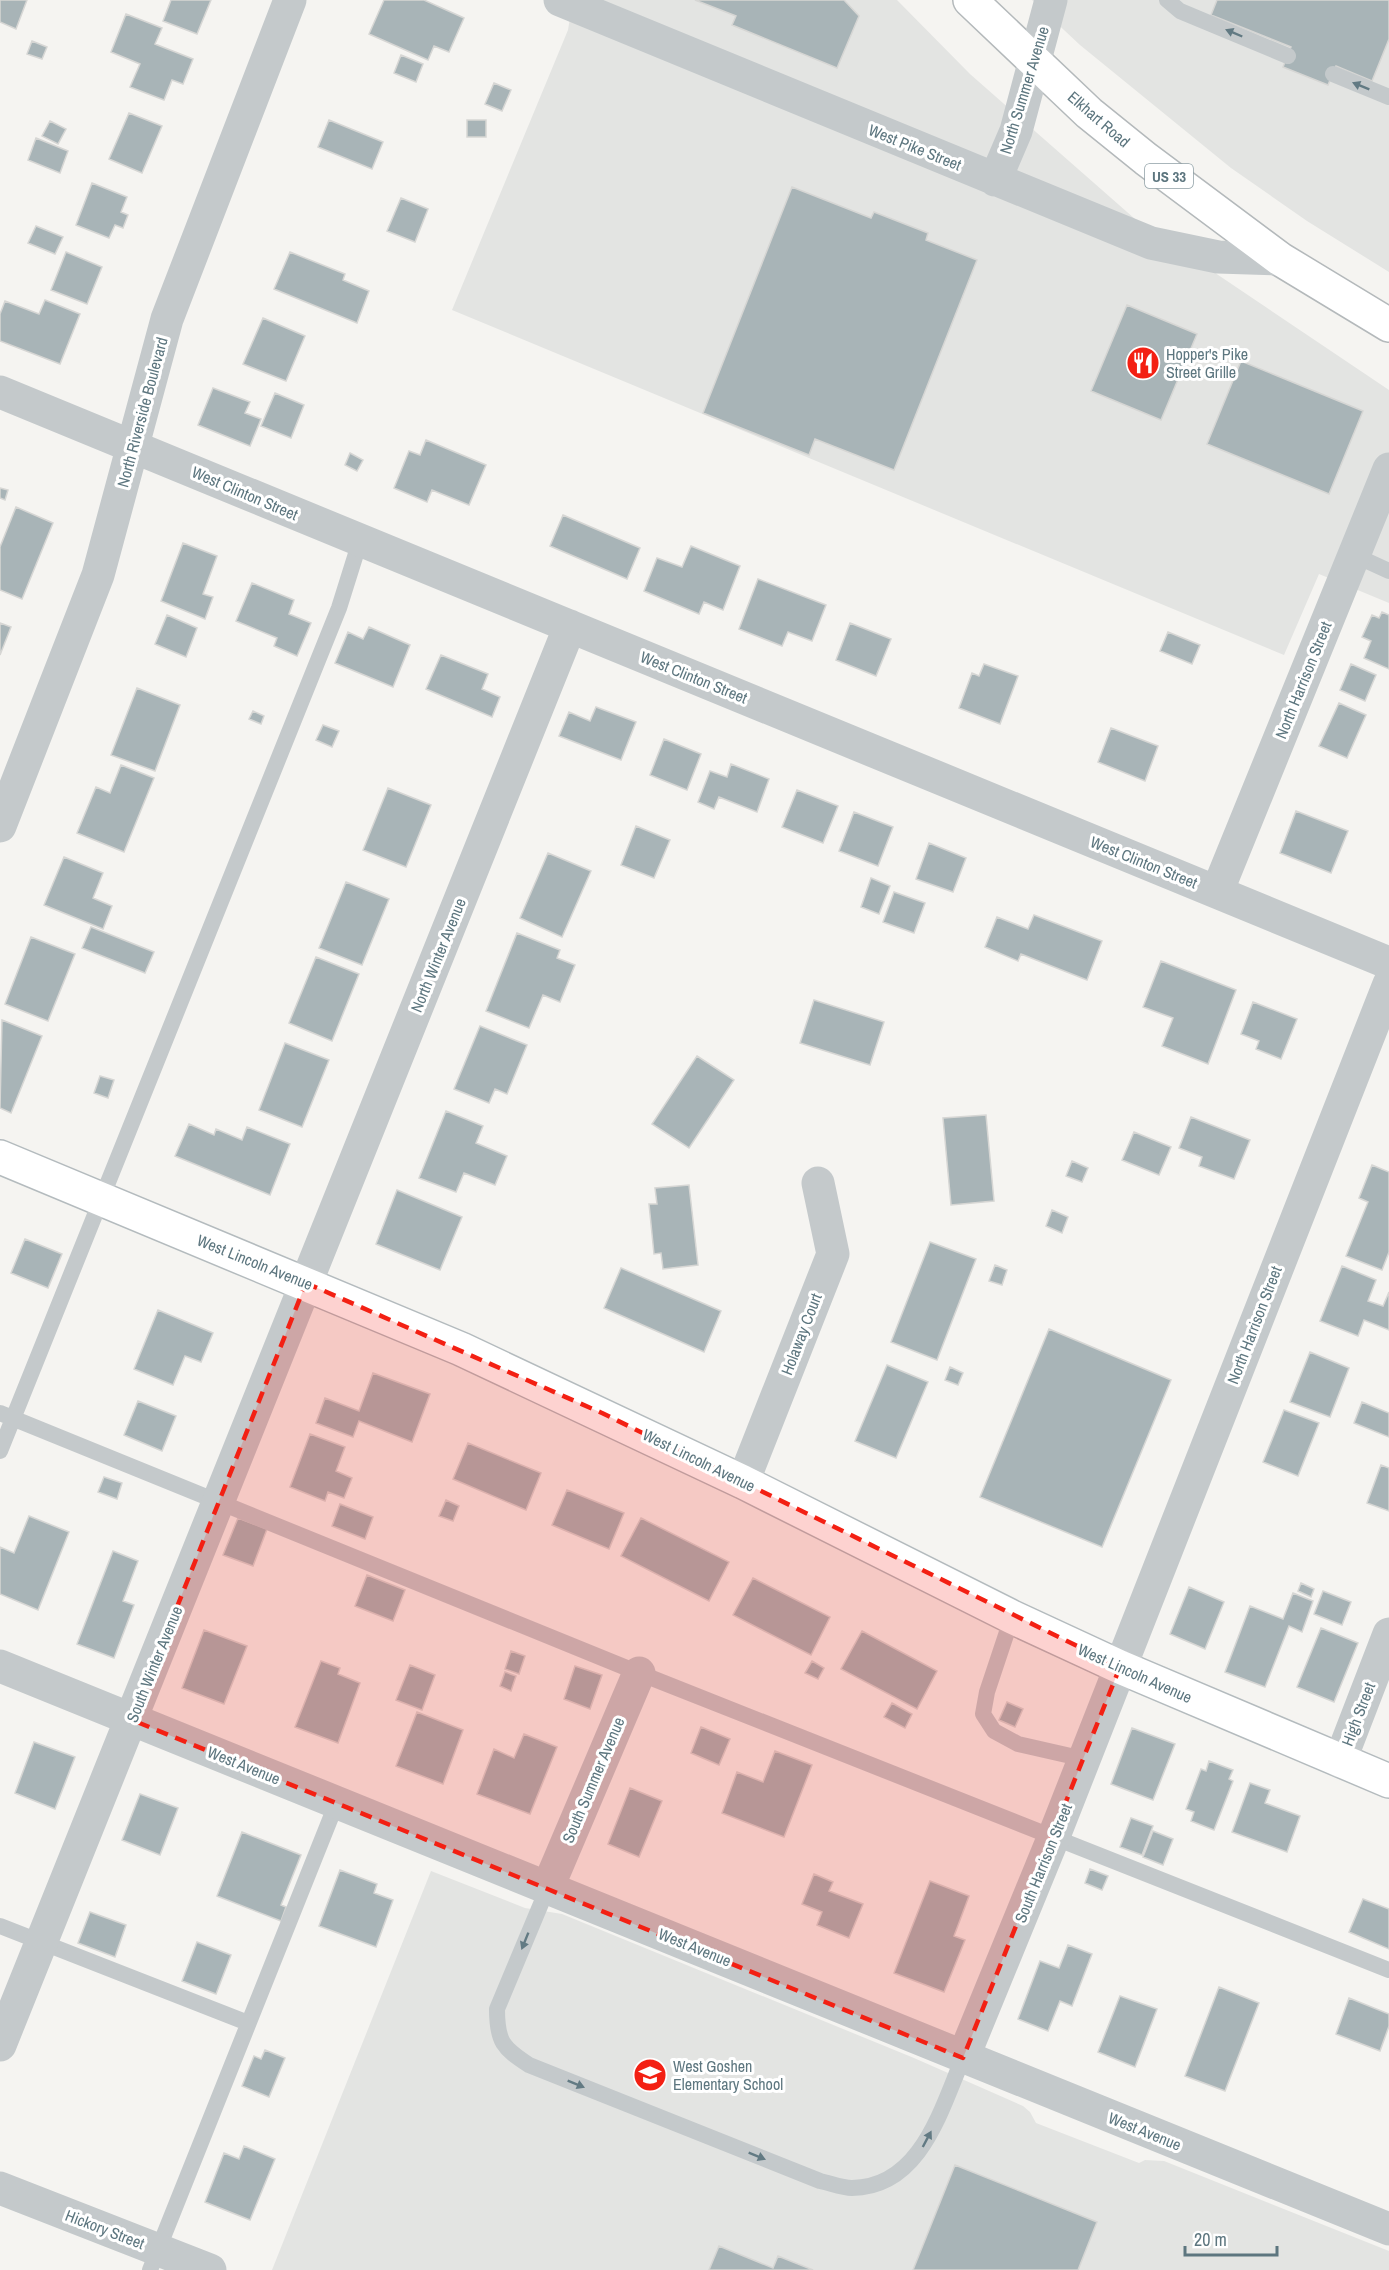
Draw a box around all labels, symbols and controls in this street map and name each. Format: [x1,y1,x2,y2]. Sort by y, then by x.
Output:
street label: North Summer Avenue [994,23,1054,157]
one-way arrow [1225,28,1243,37]
one-way arrow [1352,81,1370,90]
street label: Elkhart Road [1063,86,1135,152]
street label: West Pike Street [865,118,965,176]
road number: US 33 [1145,164,1193,188]
street label: North Riverside Boulevard [111,334,173,490]
place label: Hopper's Pike Street Grille [1166,343,1248,383]
restaurant icon: Hopper's Pike Street Grille [1125,345,1161,381]
street label: West Clinton Street [188,461,302,525]
street label: North Harrison Street [1269,618,1337,742]
street label: West Clinton Street [637,646,751,709]
street label: West Clinton Street [1087,831,1201,894]
street label: North Winter Avenue [405,895,471,1015]
street label: West Lincoln Avenue [194,1229,316,1295]
street label: North Harrison Street [1221,1263,1287,1387]
street label: Holaway Court [775,1290,827,1378]
street label: West Lincoln Avenue [639,1423,759,1497]
street label: South Winter Avenue [121,1602,187,1726]
street label: West Lincoln Avenue [1074,1638,1196,1708]
street label: High Street [1336,1679,1380,1749]
street label: South Summer Avenue [557,1714,629,1846]
street label: West Avenue [204,1740,284,1790]
street label: South Harrison Street [1009,1800,1077,1926]
street label: West Avenue [655,1922,735,1972]
one-way arrow [520,1932,530,1950]
place label: West Goshen Elementary School [673,2055,783,2095]
school or university icon: West Goshen Elementary School [632,2057,668,2093]
one-way arrow [567,2080,585,2089]
street label: West Avenue [1105,2106,1185,2156]
one-way arrow [922,2130,932,2147]
one-way arrow [748,2152,766,2161]
street label: Hickory Street [62,2204,148,2254]
scale bar [1185,2219,1276,2257]
text: 20 m [1194,2227,1227,2252]

